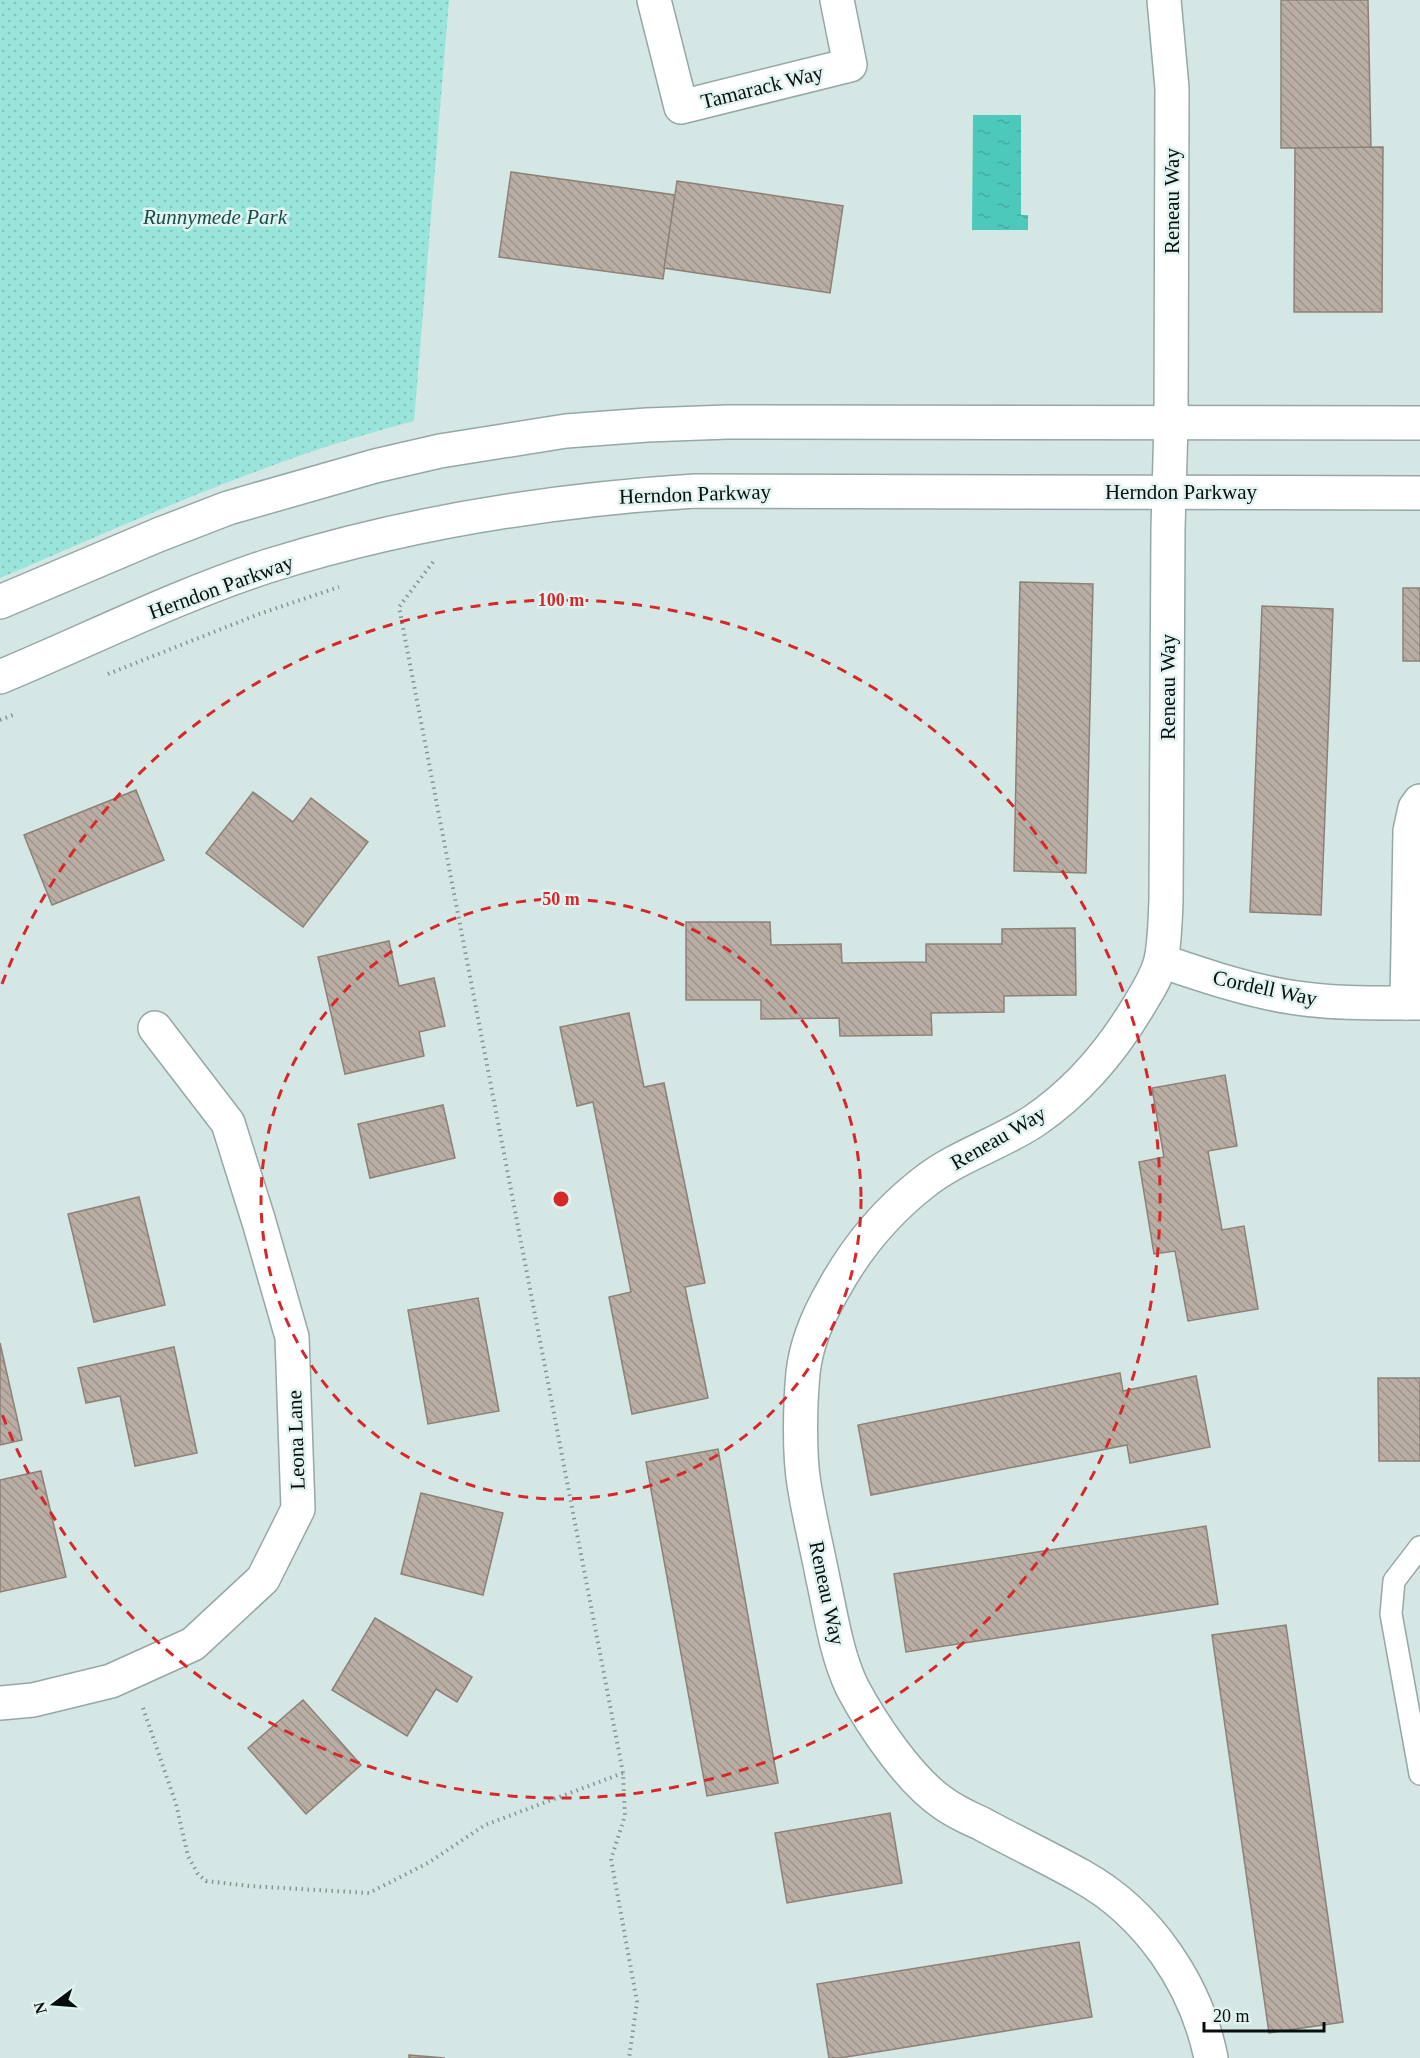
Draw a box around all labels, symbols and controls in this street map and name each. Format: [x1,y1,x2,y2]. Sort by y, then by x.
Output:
street label: Tamarack Way [698,60,826,114]
street label: Reneau Way [1160,148,1184,254]
park label: Runnymede Park [142,205,288,229]
street label: Herndon Parkway [619,479,772,509]
street label: Herndon Parkway [1105,480,1258,504]
street label: Herndon Parkway [145,550,297,624]
text: 100 m [538,590,584,610]
street label: Reneau Way [1156,634,1180,740]
text: 50 m [542,889,580,909]
street label: Cordell Way [1211,965,1320,1011]
street label: Reneau Way [946,1101,1050,1175]
centre of rings [551,1189,571,1209]
street label: Leona Lane [282,1390,310,1490]
street label: Reneau Way [804,1539,850,1648]
north arrow [24,1974,84,2034]
scale bar [1204,1995,1324,2033]
text: N [30,2000,50,2016]
text: 20 m [1213,2006,1250,2026]

